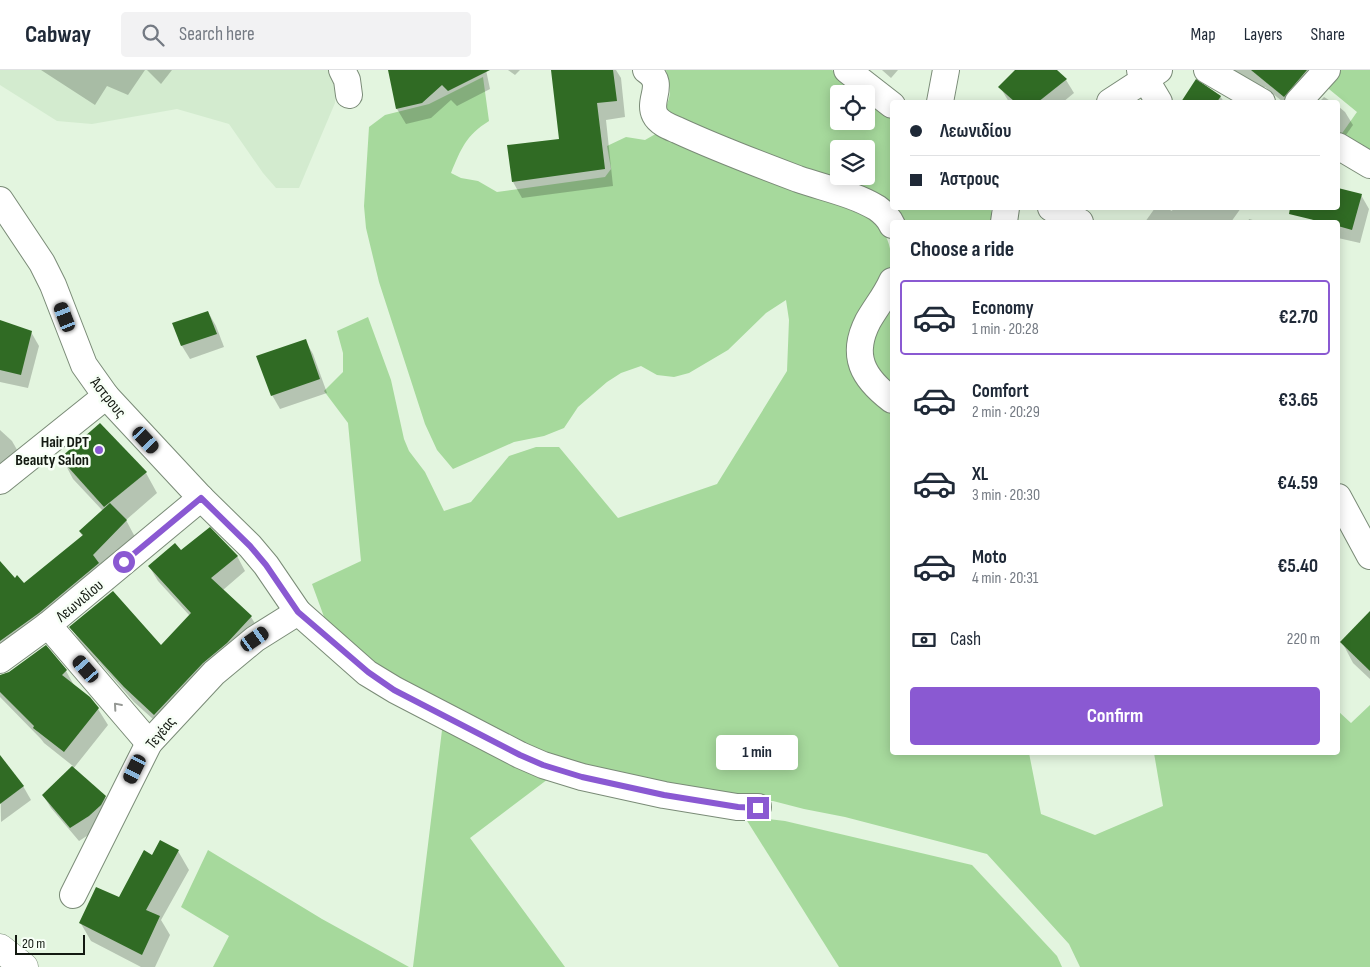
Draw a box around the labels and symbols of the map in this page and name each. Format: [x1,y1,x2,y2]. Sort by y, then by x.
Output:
car [52,300,77,334]
street label: Άστρους [86,374,130,422]
car [130,424,161,456]
place label: Hair DPT Beauty Salon [15,433,89,470]
marker: Hair DPT Beauty Salon [93,444,105,456]
route start [113,551,135,573]
street label: Λεωνιδίου [52,576,108,627]
car [238,624,271,654]
car [70,653,101,685]
one-way arrow [114,702,123,711]
street label: Τεγέας [142,713,180,753]
callout: 1 min [717,736,799,770]
car [121,752,148,786]
route end [747,797,769,819]
scale bar [15,932,85,955]

